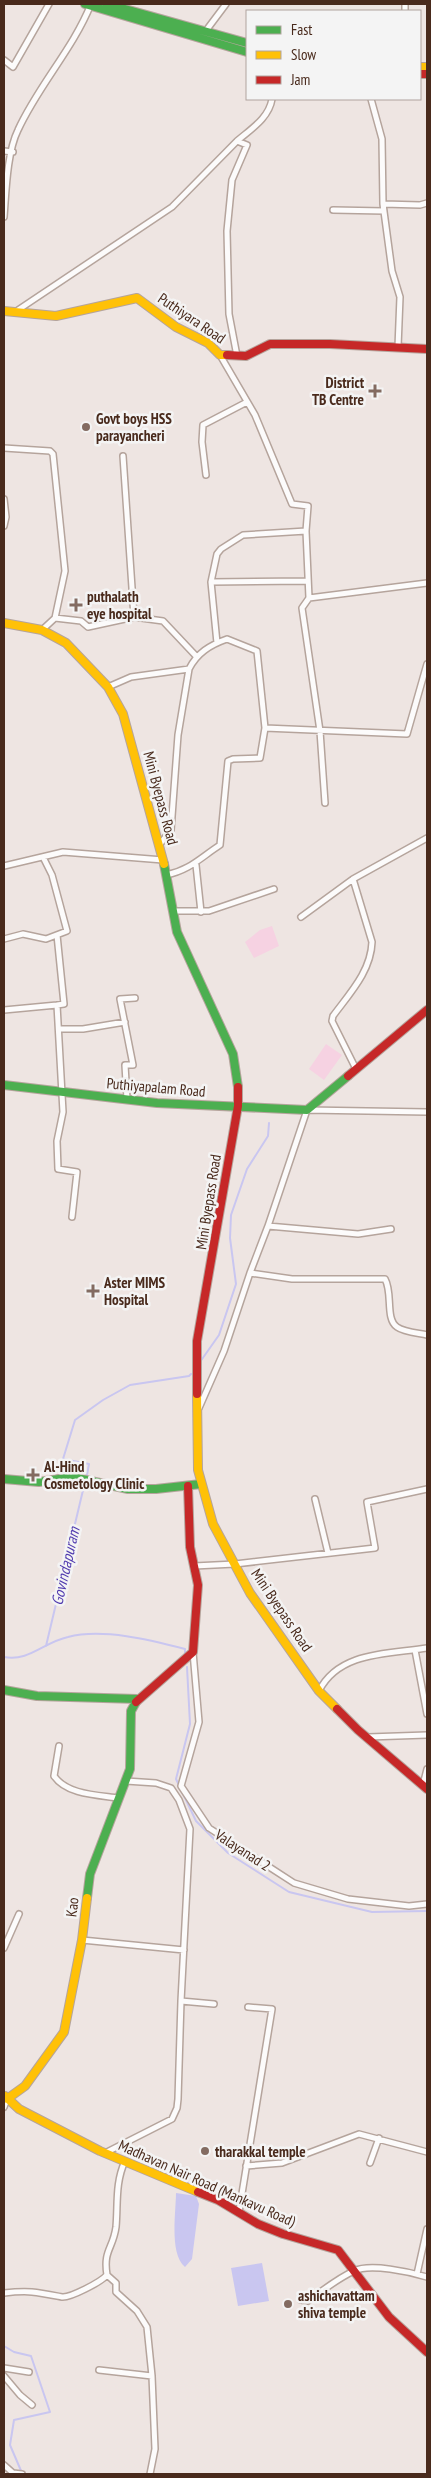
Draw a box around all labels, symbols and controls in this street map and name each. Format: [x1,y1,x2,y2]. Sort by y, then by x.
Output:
legend [246,10,421,100]
text: Fast [291,20,312,39]
text: Slow [291,45,316,64]
text: Jam [290,70,310,89]
street label: Puthiyara Road [155,288,229,348]
place label: District TB Centre [312,373,365,409]
marker: District TB Centre [368,384,382,398]
place label: Govt boys HSS parayancheri [96,409,172,445]
marker: Govt boys HSS parayancheri [80,421,92,433]
place label: puthalath eye hospital [87,587,152,623]
marker: puthalath eye hospital [69,598,83,612]
street label: Mini Byepass Road [139,749,183,847]
street label: Puthiyapalam Road [106,1073,206,1101]
street label: Mini Byepass Road [191,1153,225,1251]
place label: Aster MIMS Hospital [103,1273,166,1309]
marker: Aster MIMS Hospital [86,1284,100,1298]
place label: Al-Hind Cosmetology Clinic [43,1457,145,1493]
marker: Al-Hind Cosmetology Clinic [26,1468,40,1482]
water label: Govindapuram [46,1523,84,1607]
street label: Mini Byepass Road [247,1565,317,1655]
street label: Valayanad 2 [211,1824,274,1875]
street label: Kao [61,1896,83,1918]
street label: Madhavan Nair Road (Mankavu Road) [116,2135,299,2231]
place label: tharakkal temple [215,2142,306,2161]
marker: tharakkal temple [199,2145,211,2157]
place label: ashichavattam shiva temple [298,2286,375,2322]
marker: ashichavattam shiva temple [282,2298,294,2310]

